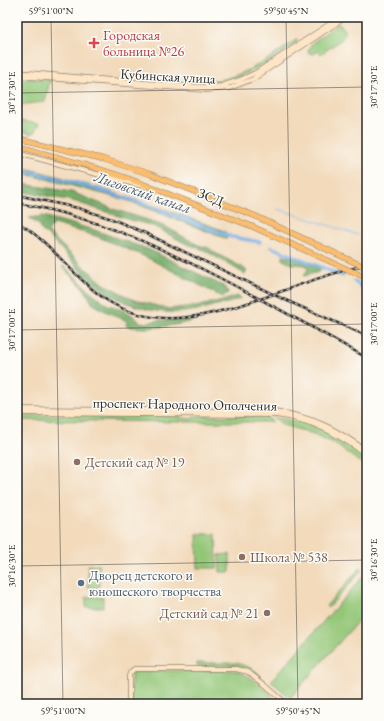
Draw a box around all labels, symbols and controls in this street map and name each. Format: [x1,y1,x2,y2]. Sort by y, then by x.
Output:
text: 59°51'00"N [29,4,74,17]
text: 59°50'45"N [264,4,309,17]
place label: Городская больница №26 [103,26,185,60]
marker: Городская больница №26 [88,37,100,49]
street label: Кубинская улица [120,65,217,88]
text: 30°17'30"E [367,65,380,108]
text: 30°17'30"E [5,71,18,114]
water label: Лиговский канал [91,166,194,217]
street label: ЗСД [195,184,227,210]
text: 30°17'00"E [367,302,380,345]
text: 30°17'00"E [5,308,18,351]
street label: проспект Народного Ополчения [93,393,277,415]
place label: Детский сад № 19 [85,453,185,471]
marker: Детский сад № 19 [72,457,82,467]
text: 30°16'30"E [367,538,380,581]
text: 30°16'30"E [5,544,18,587]
place label: Школа № 538 [250,548,328,566]
marker: Школа № 538 [237,552,247,562]
place label: Дворец детского и юношеского творчества [89,566,222,600]
marker: Дворец детского и юношеского творчества [76,578,86,588]
place label: Детский сад № 21 [160,604,259,622]
marker: Детский сад № 21 [262,608,272,618]
text: 59°51'00"N [41,704,86,717]
text: 59°50'45"N [276,704,321,717]

